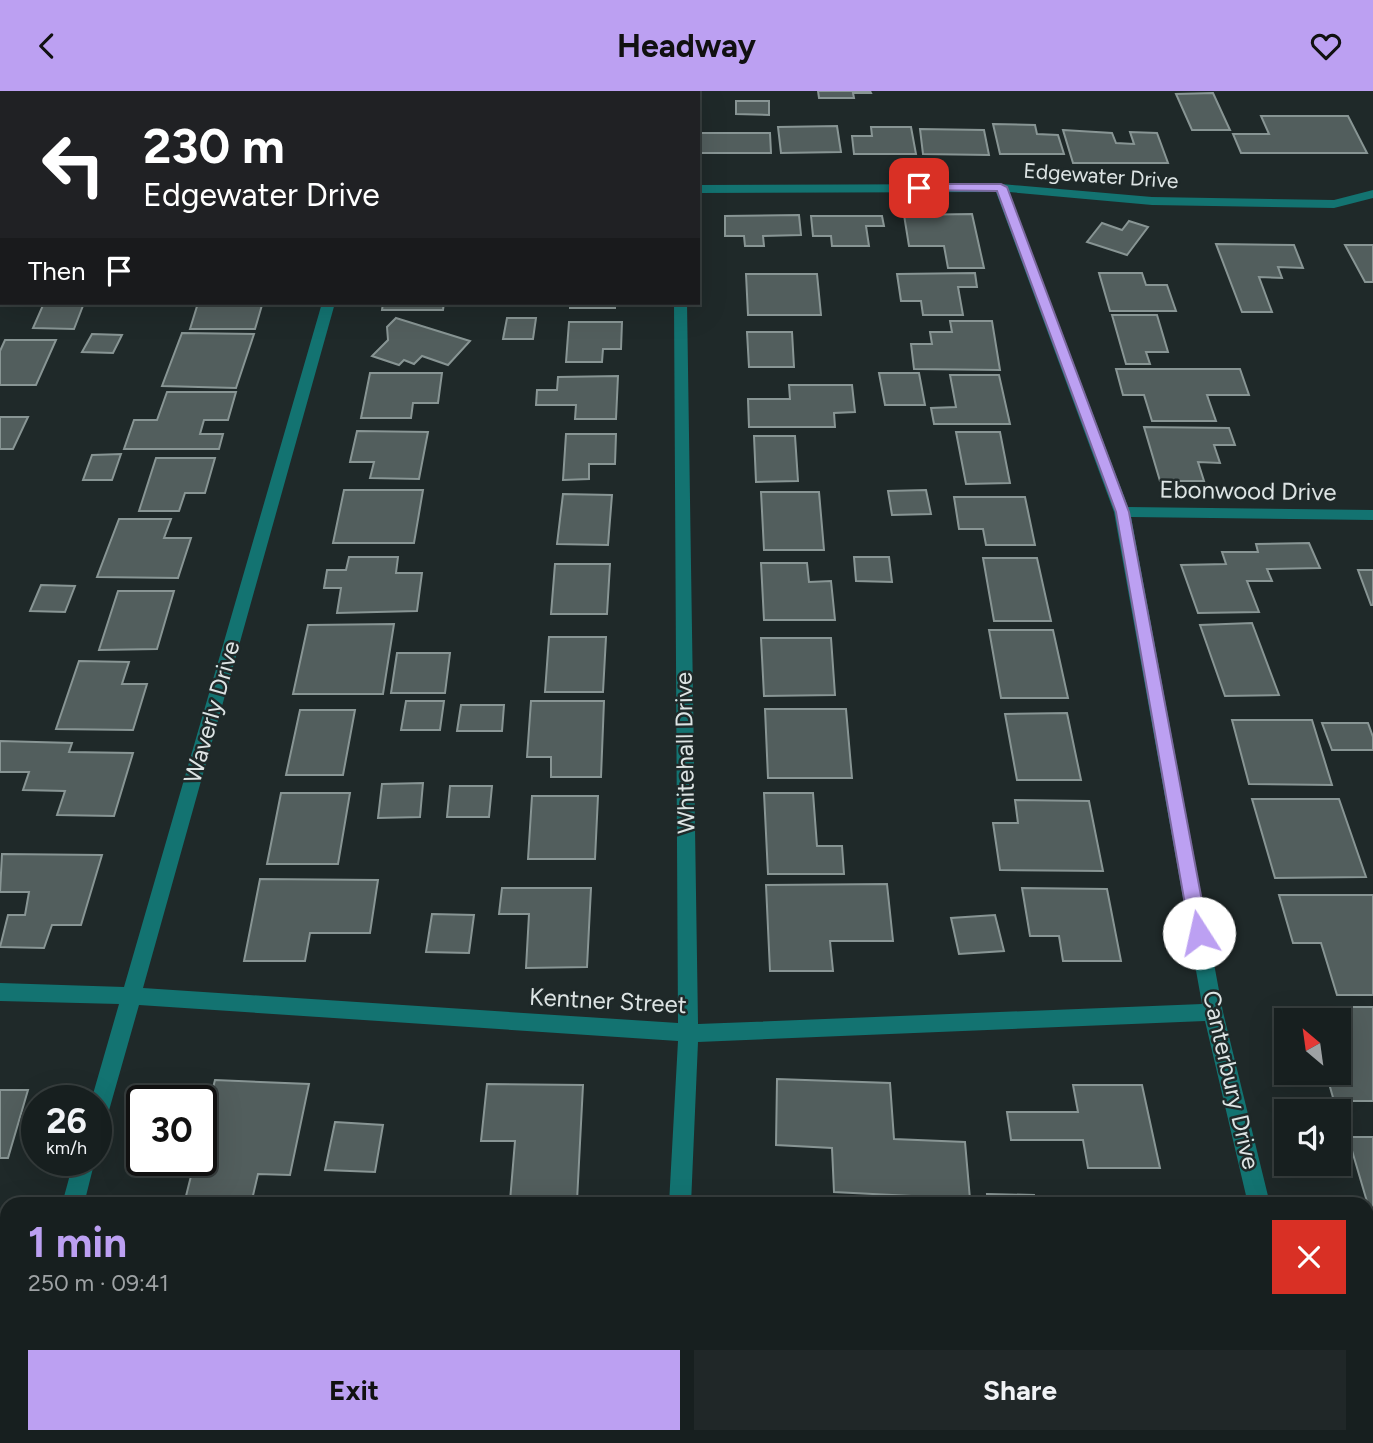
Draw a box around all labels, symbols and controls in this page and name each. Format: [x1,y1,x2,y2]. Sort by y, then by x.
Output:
icon: back [28,27,66,65]
text: Headway [617,27,756,65]
icon: heart [1307,27,1345,65]
text: 230 m [143,116,285,175]
icon: left [28,119,119,210]
pin [889,158,949,218]
street label: Edgewater Drive [1023,158,1179,193]
icon: arrive [900,169,938,207]
text: Edgewater Drive [143,176,380,214]
icon: arrive [100,252,138,290]
text: Then [28,255,86,287]
street label: Ebonwood Drive [1159,474,1337,507]
street label: Waverly Drive [177,637,246,786]
street label: Whitehall Drive [669,672,700,834]
position arrow [1162,896,1236,970]
street label: Kentner Street [529,982,688,1019]
street label: Canterbury Drive [1197,988,1266,1172]
north arrow [1274,1008,1351,1085]
map controls [1274,1008,1351,1176]
speed limit sign: 30 [126,1085,217,1176]
button: sound [1274,1099,1351,1176]
text: 26 [46,1100,87,1142]
text: km/h [46,1137,87,1159]
text: 1 min [28,1217,127,1268]
button: close [1272,1220,1346,1294]
text: 250 m · 09:41 [28,1269,169,1297]
button: Exit [28,1350,680,1430]
button: Share [694,1350,1346,1430]

